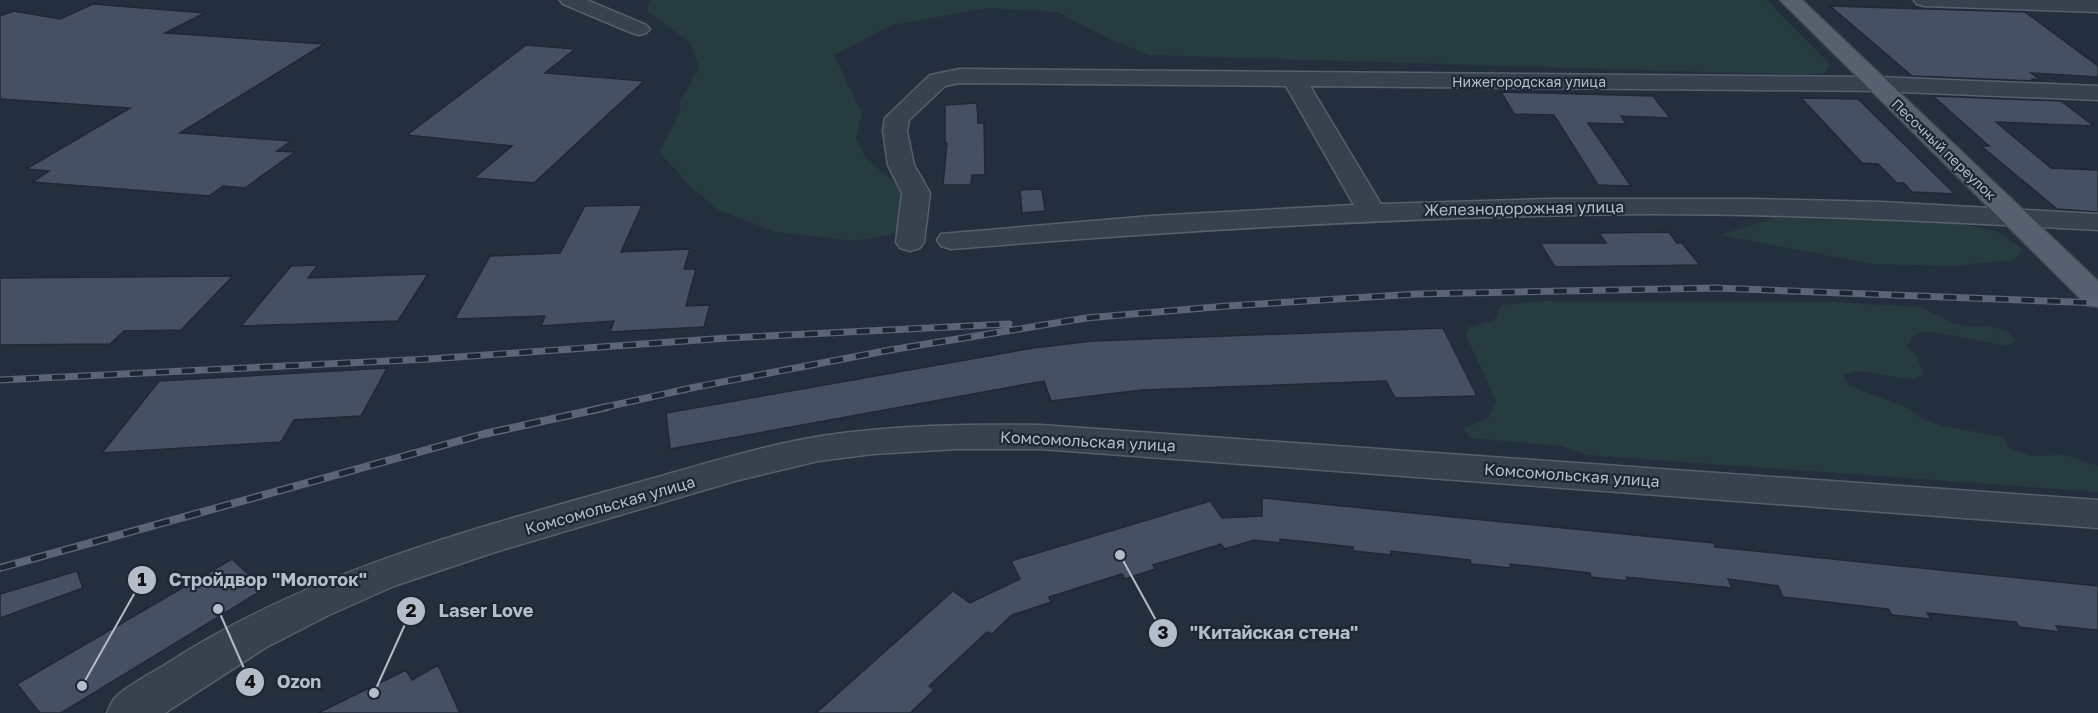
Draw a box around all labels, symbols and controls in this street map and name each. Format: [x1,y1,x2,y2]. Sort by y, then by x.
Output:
street label: Нижегородская улица [1452,73,1606,90]
street label: Песочный переулок [1888,95,2000,203]
street label: Железнодорожная улица [1424,196,1624,220]
street label: Комсомольская улица [1000,426,1176,456]
street label: Комсомольская улица [1484,459,1660,491]
street label: Комсомольская улица [523,471,697,539]
callout: Стройдвор "Молоток" [127,562,379,598]
text: 1 [137,568,147,590]
text: Стройдвор "Молоток" [169,568,367,590]
callout: Laser Love [396,593,545,629]
text: 2 [406,599,417,621]
text: Laser Love [439,599,534,621]
callout: "Китайская стена" [1148,615,1370,651]
text: 3 [1158,621,1169,643]
text: "Китайская стена" [1190,621,1358,643]
callout: Ozon [235,664,333,700]
text: 4 [244,670,256,692]
text: Ozon [277,670,321,692]

